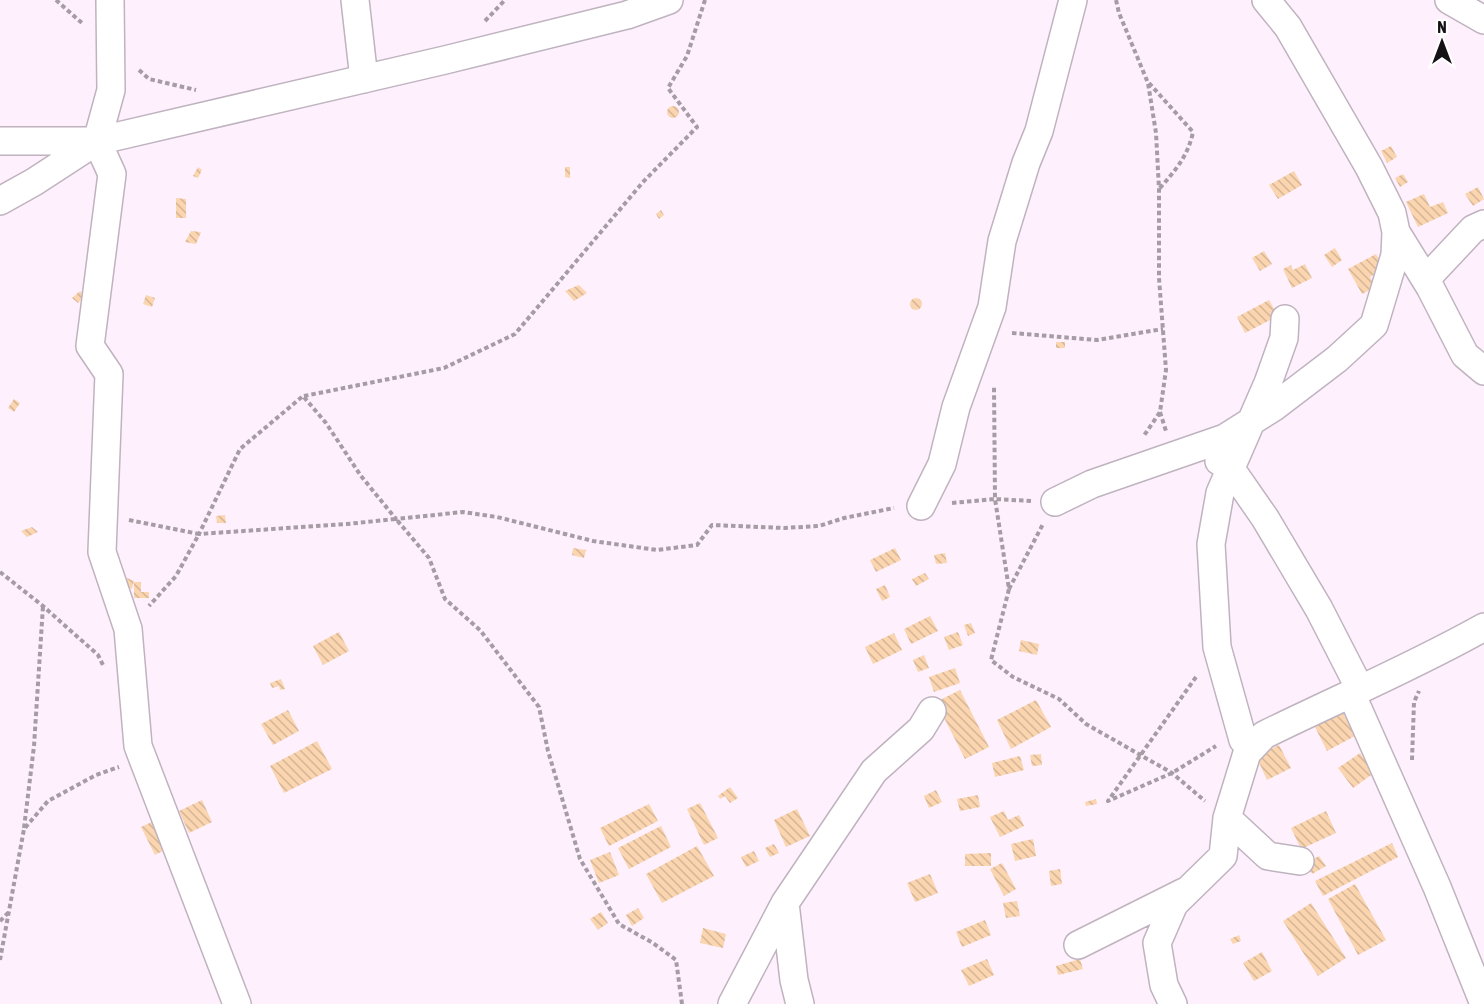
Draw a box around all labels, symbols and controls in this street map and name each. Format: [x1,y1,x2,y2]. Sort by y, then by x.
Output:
north arrow [1412,12,1472,72]
text: N [1437,18,1447,36]

